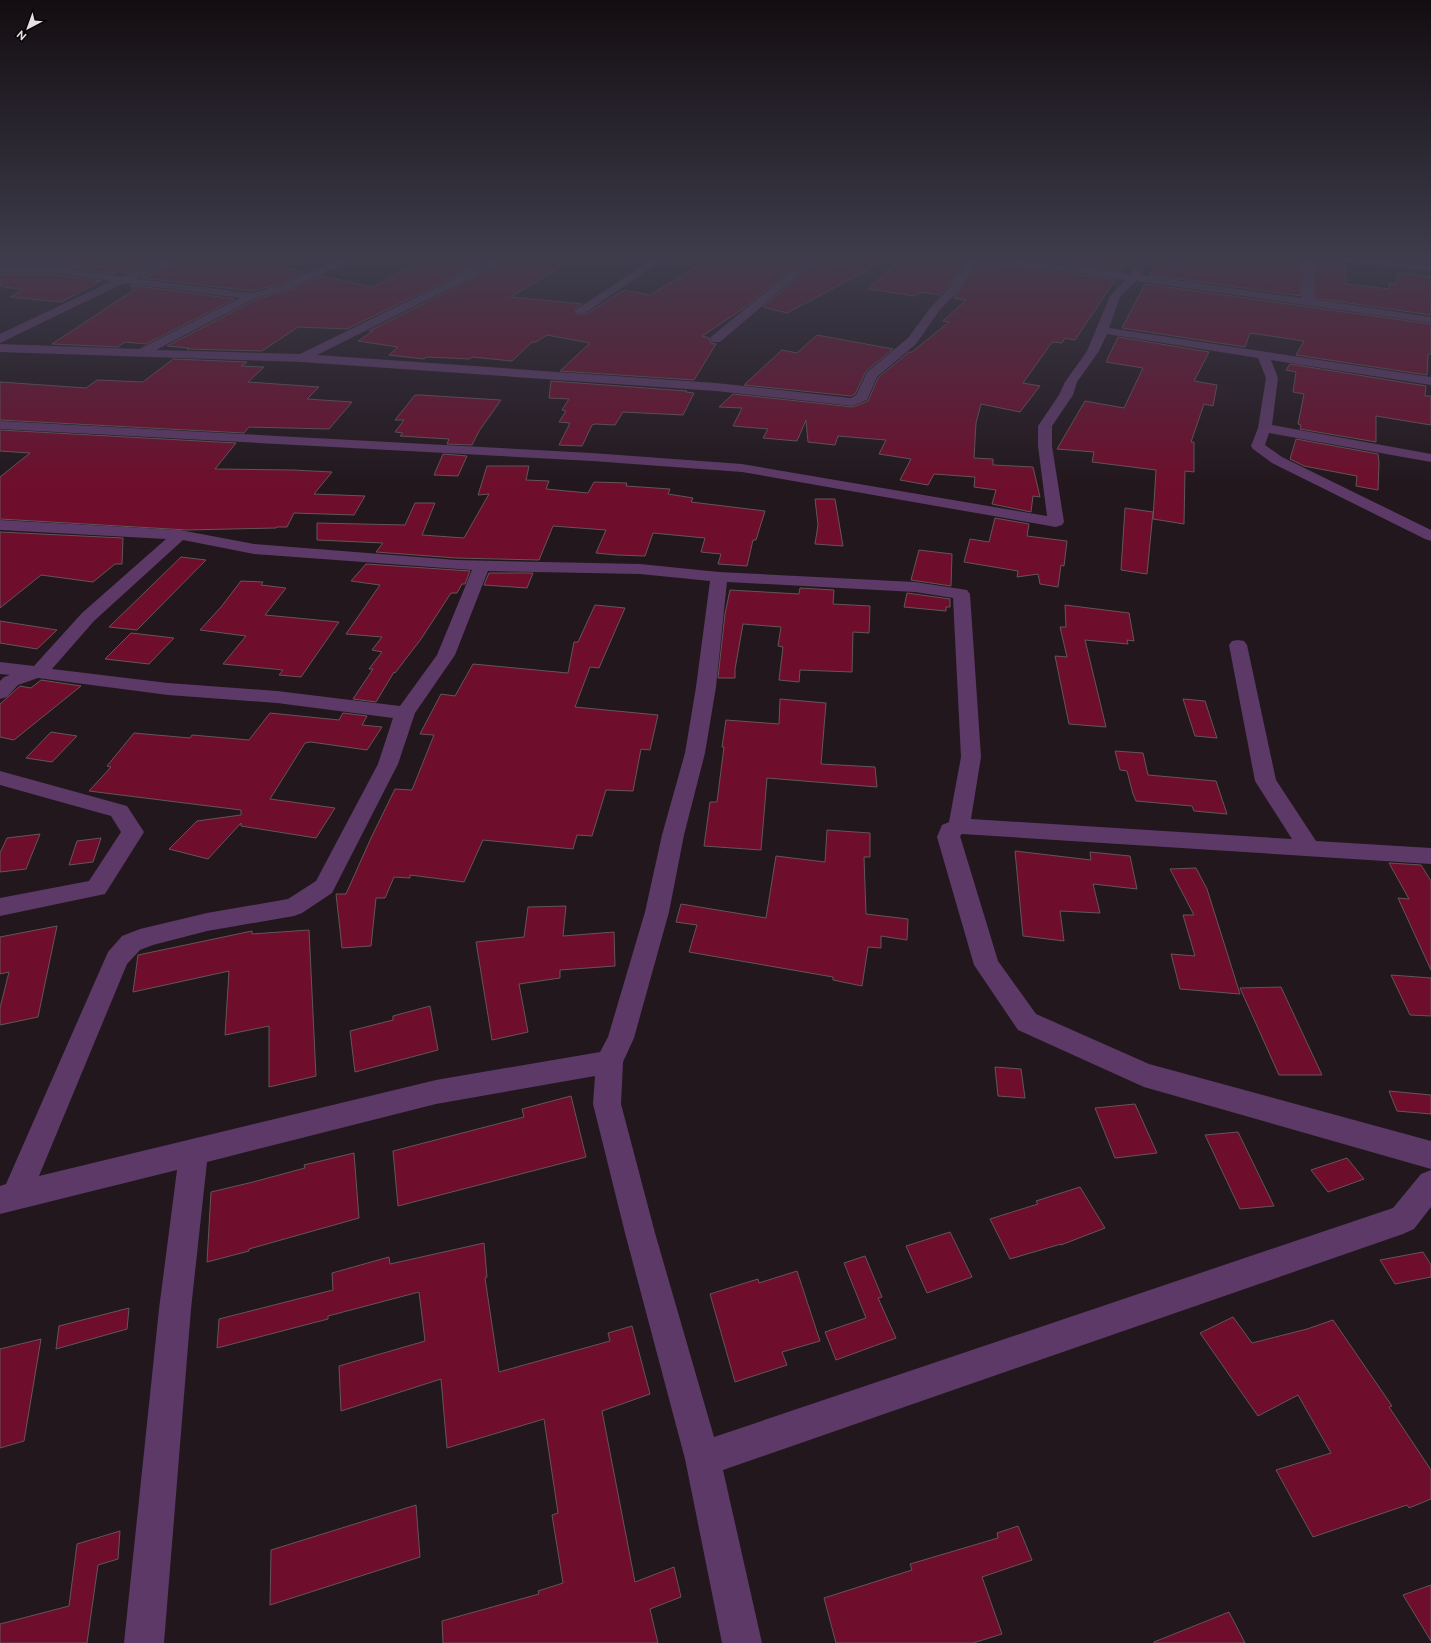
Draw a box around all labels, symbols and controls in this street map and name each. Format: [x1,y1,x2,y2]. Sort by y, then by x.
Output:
north arrow [8,8,48,48]
text: N [14,28,29,43]

